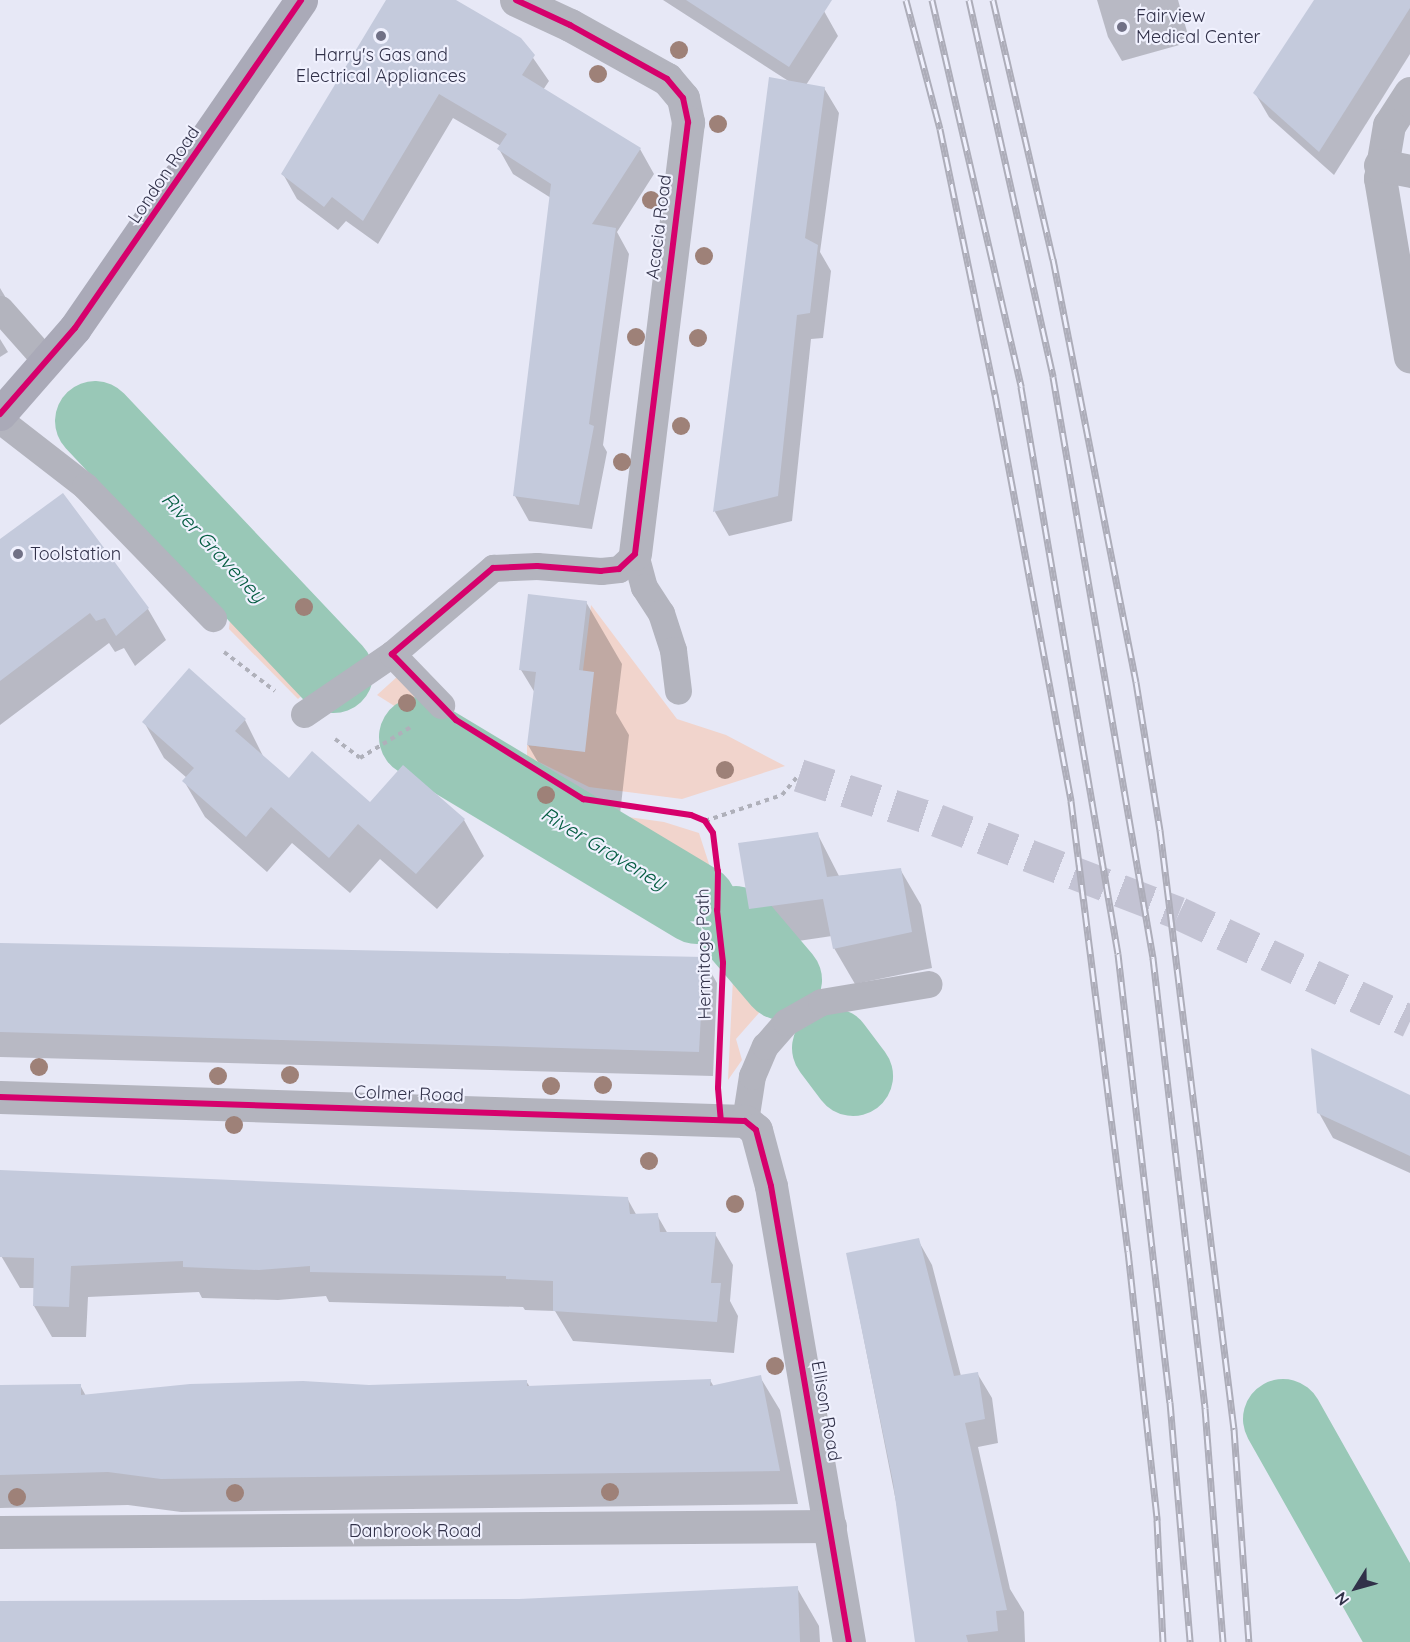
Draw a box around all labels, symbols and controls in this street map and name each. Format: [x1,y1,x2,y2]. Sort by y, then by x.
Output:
place label: Fairview Medical Center [1136,6,1261,48]
marker: Fairview Medical Center [1113,18,1131,36]
marker: Harry's Gas and Electrical Appliances [374,29,388,43]
place label: Harry's Gas and Electrical Appliances [296,45,466,88]
street label: London Road [124,122,204,228]
street label: Acacia Road [642,173,676,281]
water label: River Graveney [157,487,271,607]
place label: Toolstation [30,543,121,565]
marker: Toolstation [11,547,25,561]
water label: River Graveney [537,801,671,895]
street label: Hermitage Path [692,888,716,1020]
street label: Colmer Road [354,1081,464,1107]
street label: Ellison Road [807,1359,845,1463]
street label: Danbrook Road [349,1520,481,1542]
north arrow [1326,1558,1386,1618]
text: N [1330,1588,1353,1610]

